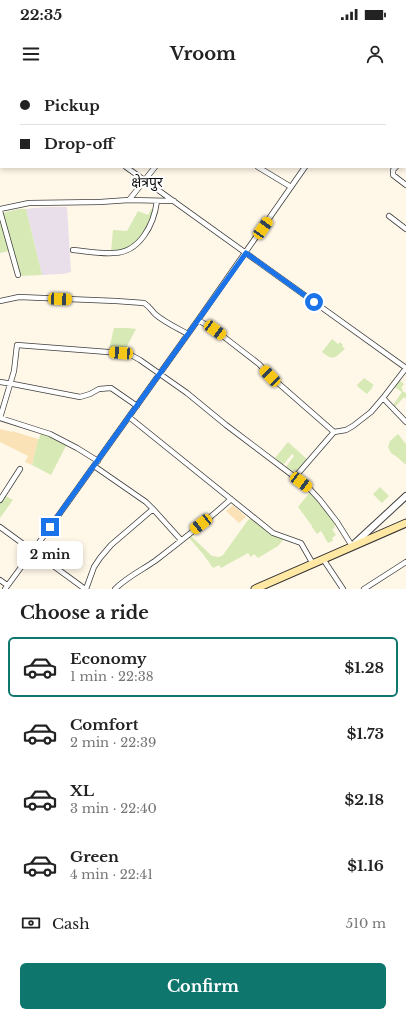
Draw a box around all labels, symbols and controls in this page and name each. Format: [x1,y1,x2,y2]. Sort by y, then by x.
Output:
text: 22:35 [20,5,62,24]
icon: menu [20,43,42,65]
text: Vroom [170,43,236,65]
icon: person [364,43,386,65]
text: Pickup [44,96,100,115]
text: Drop-off [44,134,114,153]
district label: क्षेत्रपुर [131,173,163,192]
car [251,215,275,241]
car [48,293,72,305]
route start [305,293,323,311]
car [202,318,228,342]
car [109,346,133,360]
car [257,363,283,389]
car [288,470,314,494]
car [188,512,214,536]
route end [41,518,59,536]
callout: 2 min [17,541,83,569]
text: 2 min [30,546,70,563]
text: Choose a ride [20,602,149,624]
icon: car [22,649,58,685]
text: Economy [70,649,147,668]
text: $1.28 [345,658,384,677]
text: 1 min · 22:38 [70,668,154,685]
icon: car [22,715,58,751]
text: Comfort [70,715,138,734]
text: $1.73 [347,724,384,743]
text: 2 min · 22:39 [70,734,156,751]
icon: car [22,781,58,817]
text: XL [70,781,94,800]
text: $2.18 [345,790,384,809]
text: 3 min · 22:40 [70,800,157,817]
icon: car [22,847,58,883]
text: Green [70,847,119,866]
text: $1.16 [347,856,384,875]
text: 4 min · 22:41 [70,866,153,883]
icon: cash [20,912,42,934]
text: Cash [52,914,89,933]
text: 510 m [346,915,386,932]
button: Confirm [20,963,386,1009]

